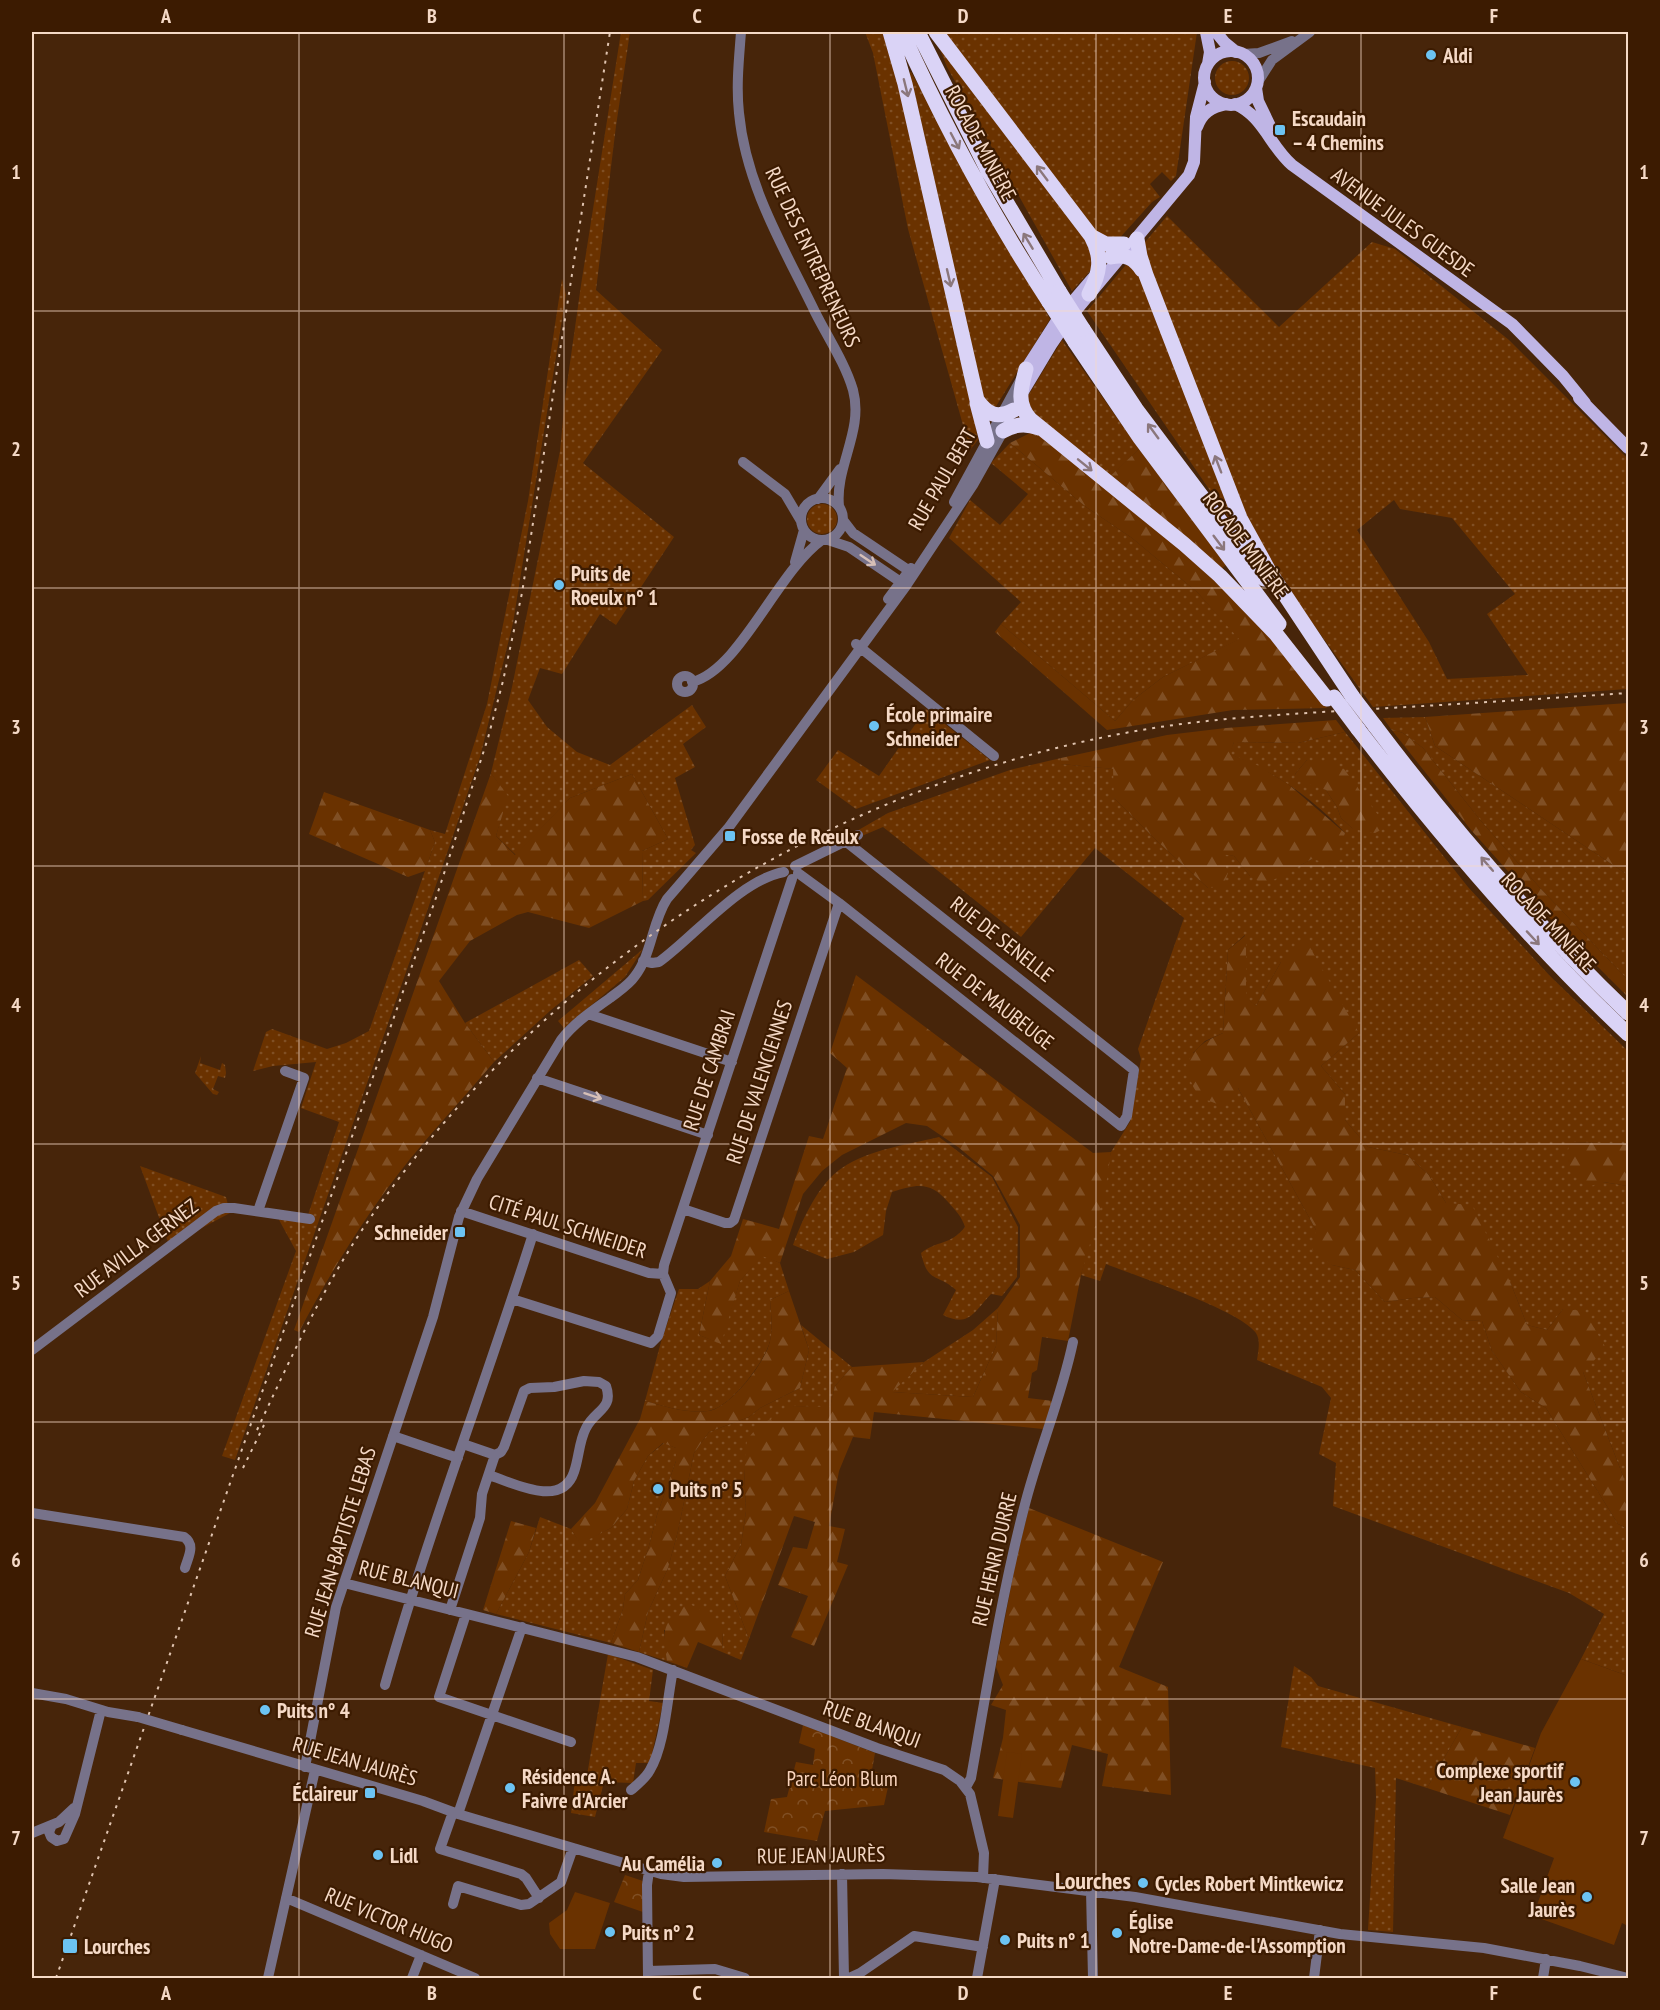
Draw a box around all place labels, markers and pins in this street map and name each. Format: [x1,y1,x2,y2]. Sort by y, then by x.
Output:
place label: Aldi [1442,42,1473,69]
marker: Aldi [1424,48,1438,62]
place label: Escaudain – 4 Chemins [1292,105,1384,156]
marker: Escaudain – 4 Chemins [1273,123,1287,137]
place label: Puits de Roeulx n° 1 [571,560,658,611]
marker: Puits de Roeulx n° 1 [552,578,566,592]
place label: École primaire Schneider [886,701,993,752]
marker: École primaire Schneider [867,719,881,733]
place label: Fosse de Rœulx [742,823,860,850]
marker: Fosse de Rœulx [723,829,737,843]
place label: Schneider [374,1219,449,1246]
marker: Schneider [453,1225,467,1239]
place label: Puits n° 5 [670,1476,743,1503]
marker: Puits n° 5 [651,1482,665,1496]
place label: Puits n° 4 [277,1697,350,1724]
marker: Puits n° 4 [258,1703,272,1717]
place label: Complexe sportif Jean Jaurès [1436,1757,1564,1808]
place label: Résidence A. Faivre d'Arcier [522,1763,628,1814]
marker: Complexe sportif Jean Jaurès [1568,1775,1582,1789]
place label: Éclaireur [292,1780,359,1807]
marker: Résidence A. Faivre d'Arcier [503,1781,517,1795]
marker: Éclaireur [363,1786,377,1800]
place label: Lidl [390,1842,419,1869]
marker: Lidl [371,1848,385,1862]
place label: Au Camélia [621,1850,705,1877]
marker: Au Camélia [710,1856,724,1870]
place label: Cycles Robert Mintkewicz [1155,1870,1344,1897]
place label: Salle Jean Jaurès [1500,1872,1575,1923]
marker: Cycles Robert Mintkewicz [1136,1876,1150,1890]
marker: Salle Jean Jaurès [1580,1890,1594,1904]
place label: Église Notre-Dame-de-l'Assomption [1129,1908,1346,1959]
place label: Puits n° 2 [622,1919,695,1946]
marker: Puits n° 2 [603,1925,617,1939]
marker: Église Notre-Dame-de-l'Assomption [1110,1926,1124,1940]
place label: Puits n° 1 [1017,1927,1090,1954]
place label: Lourches [84,1933,150,1960]
marker: Puits n° 1 [998,1933,1012,1947]
marker: Lourches [61,1937,79,1955]

